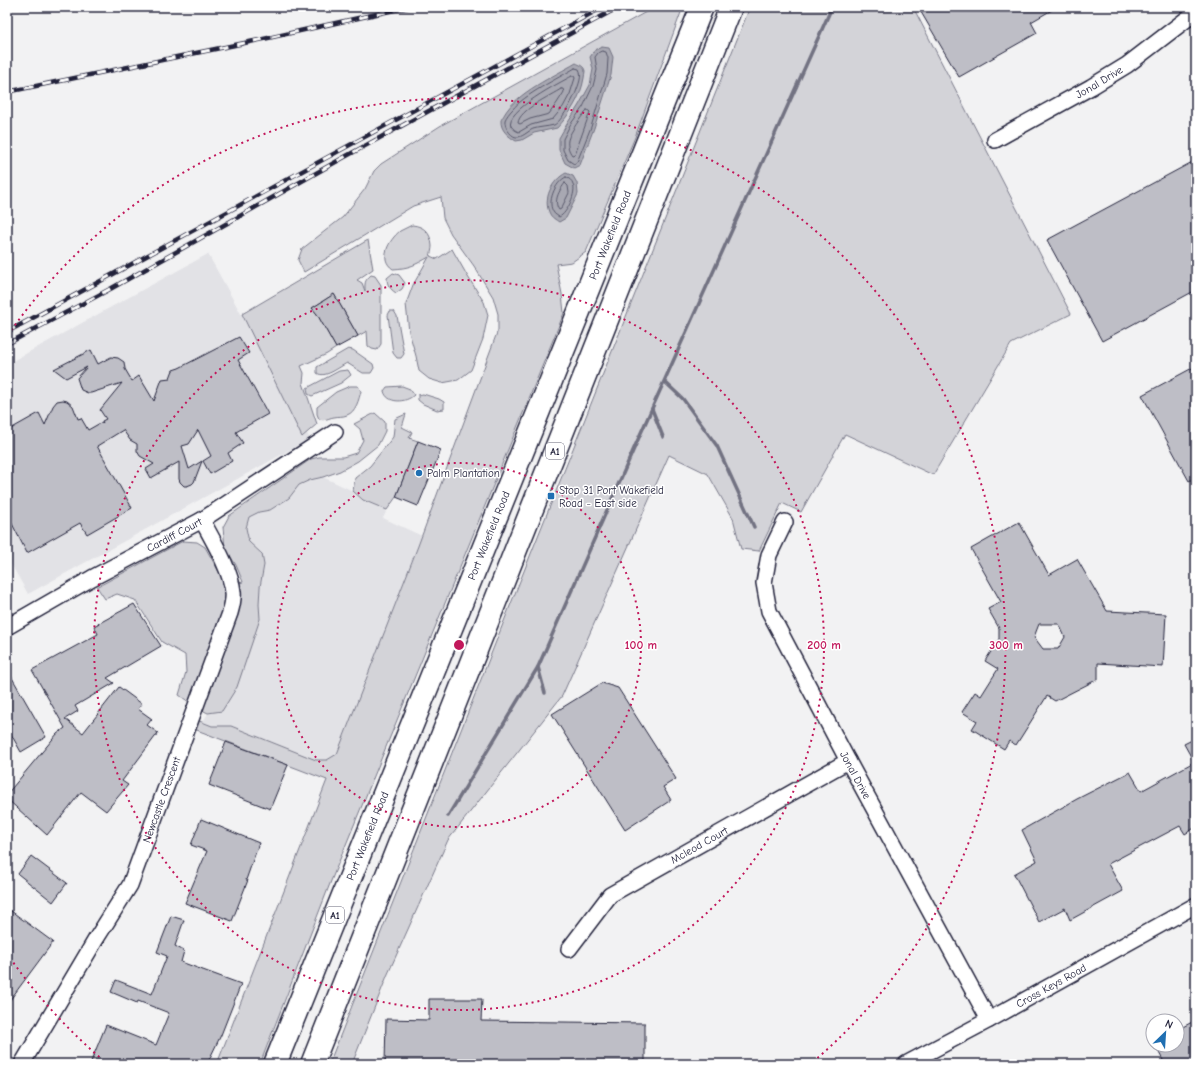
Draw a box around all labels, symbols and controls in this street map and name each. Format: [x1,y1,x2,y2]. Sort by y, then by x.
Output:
street label: Jonal Drive [1073,63,1125,101]
street label: Port Wakefield Road [587,189,634,282]
road number: A1 [546,443,564,459]
place label: Palm Plantation [427,467,500,480]
marker: Palm Plantation [414,468,424,478]
place label: Stop 31 Port Wakefield Road - East side [559,484,664,510]
street label: Port Wakefield Road [465,489,513,582]
marker: Stop 31 Port Wakefield Road - East side [546,491,556,501]
street label: Cardiff Court [145,515,205,555]
centre of rings [452,638,466,652]
text: 100 m [625,638,657,652]
text: 200 m [807,638,841,652]
text: 300 m [989,638,1023,652]
street label: Jonal Drive [837,749,874,802]
street label: Newcastle Crescent [140,754,184,845]
street label: Port Wakefield Road [344,790,391,882]
street label: Mcleod Court [668,824,731,867]
road number: A1 [326,907,344,923]
street label: Cross Keys Road [1014,961,1089,1011]
north arrow [1145,1013,1185,1053]
text: N [1163,1017,1175,1032]

